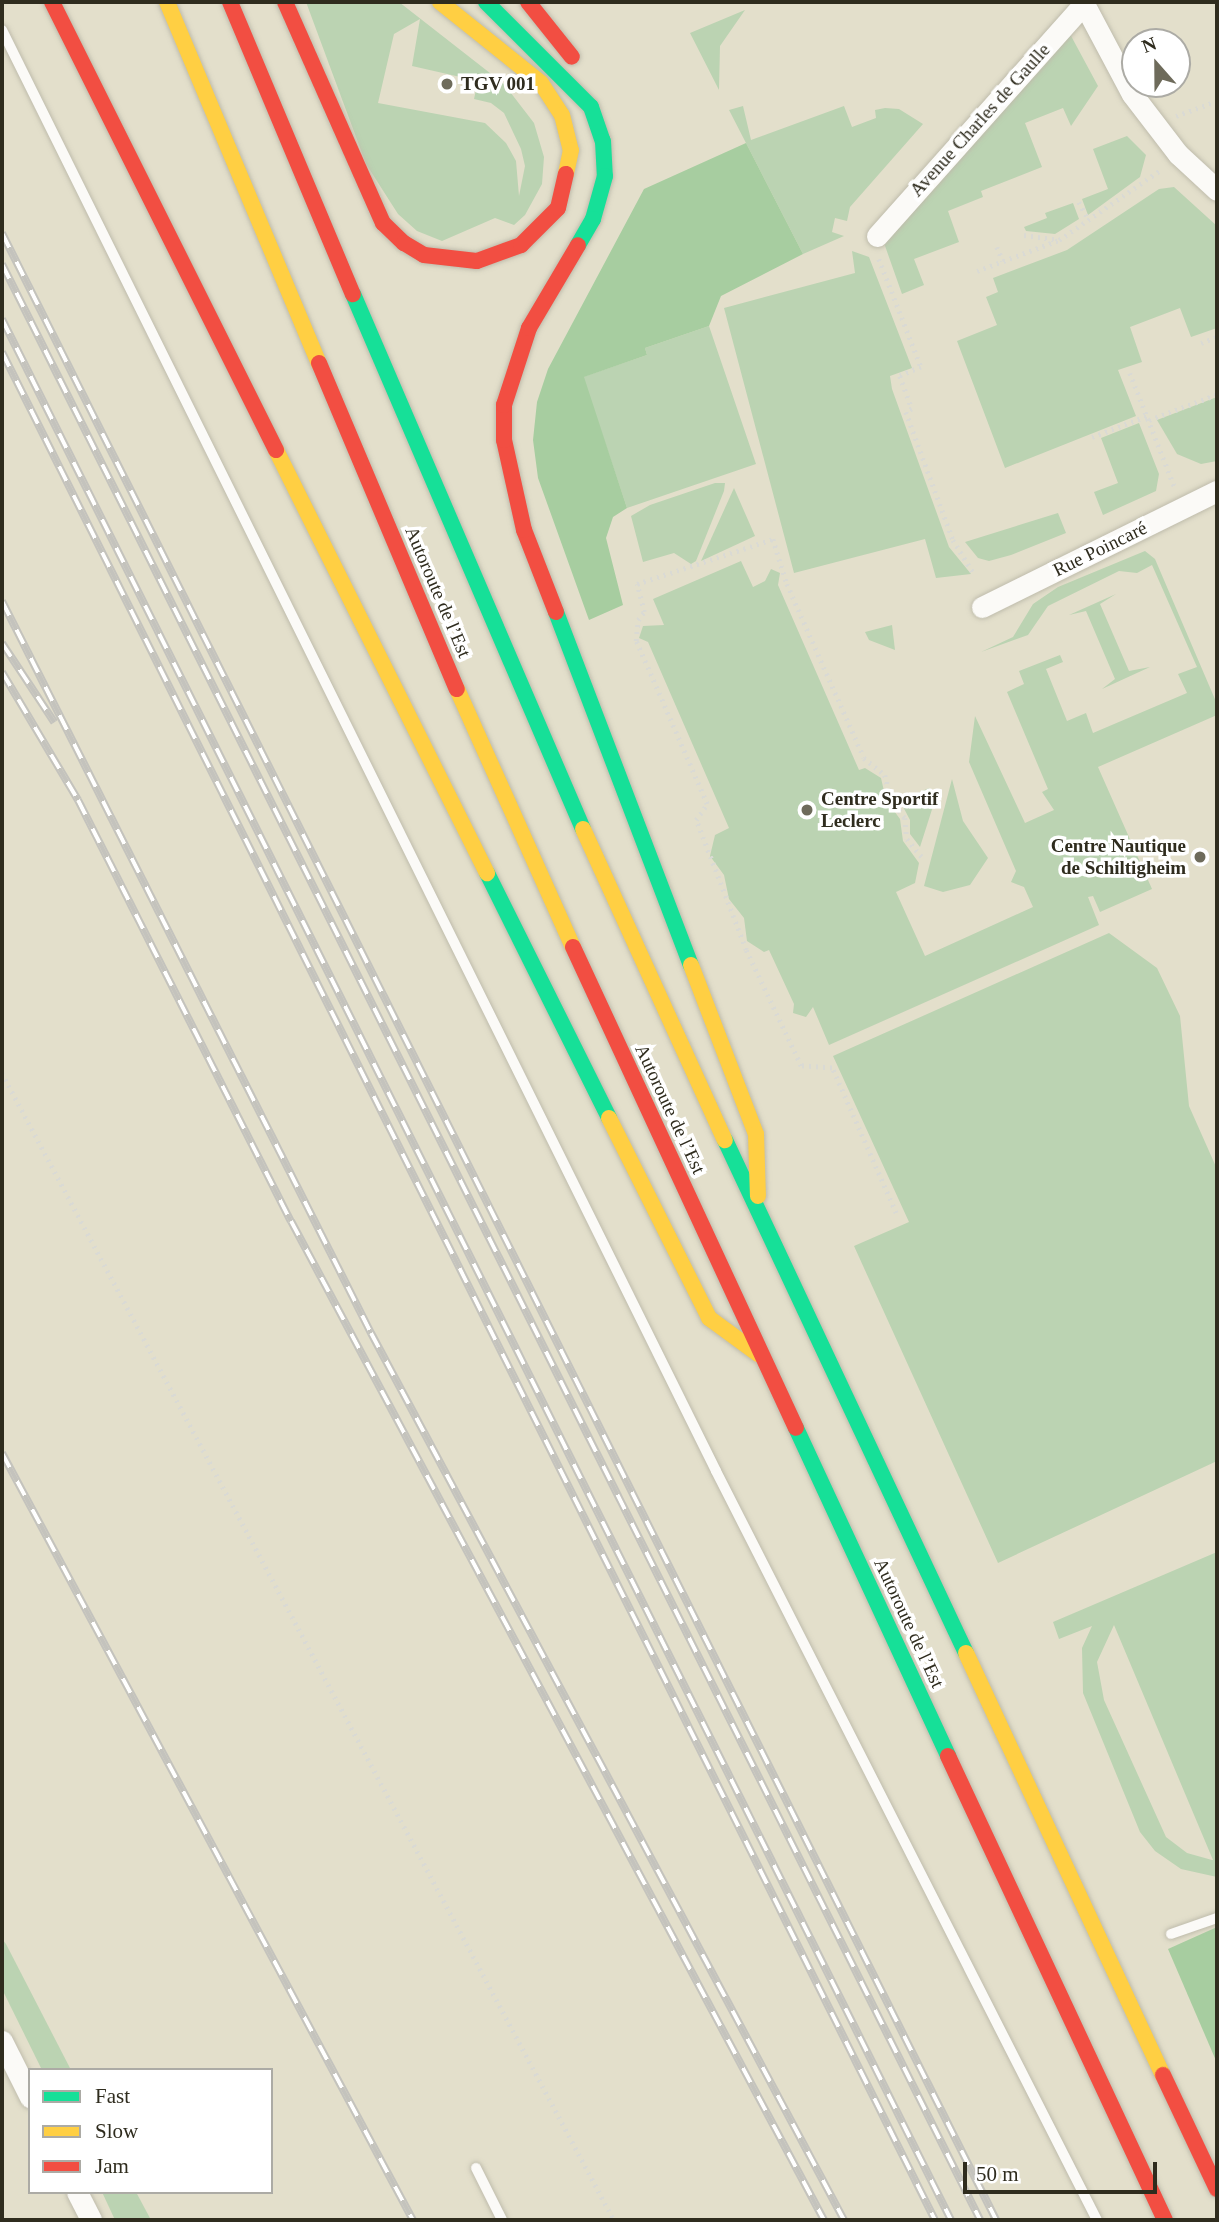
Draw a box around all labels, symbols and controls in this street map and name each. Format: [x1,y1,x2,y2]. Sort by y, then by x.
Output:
north arrow [1121,28,1191,98]
text: N [1139,33,1159,57]
street label: Avenue Charles de Gaulle [905,39,1055,201]
place label: TGV 001 [461,73,535,95]
marker: TGV 001 [439,76,455,92]
street label: Rue Poincaré [1049,516,1151,582]
street label: Autoroute de l’Est [400,523,476,661]
place label: Centre Sportif Leclerc [821,788,938,832]
marker: Centre Sportif Leclerc [799,802,815,818]
place label: Centre Nautique de Schiltigheim [1051,835,1186,879]
marker: Centre Nautique de Schiltigheim [1192,849,1208,865]
street label: Autoroute de l’Est [630,1041,710,1177]
street label: Autoroute de l’Est [869,1555,949,1691]
legend [28,2068,273,2194]
text: Fast [95,2084,130,2108]
text: Slow [95,2119,138,2143]
scale bar [967,2148,1161,2192]
text: Jam [95,2154,129,2178]
text: 50 m [976,2162,1019,2186]

